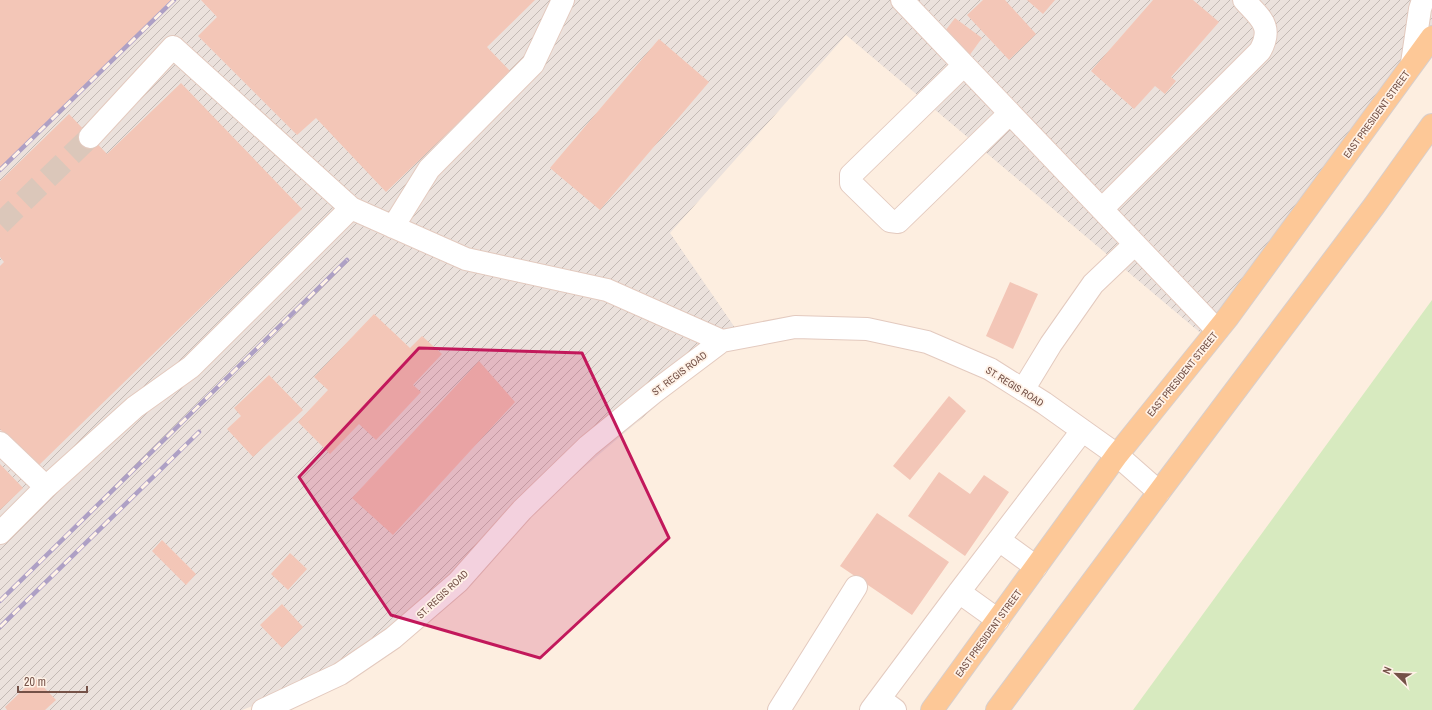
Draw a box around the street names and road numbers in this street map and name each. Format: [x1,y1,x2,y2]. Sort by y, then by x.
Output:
street label: EAST PRESIDENT STREET [1340,68,1413,161]
street label: EAST PRESIDENT STREET [1144,329,1220,419]
street label: ST. REGIS ROAD [649,348,709,398]
street label: ST. REGIS ROAD [983,364,1046,409]
street label: ST. REGIS ROAD [414,567,471,621]
street label: EAST PRESIDENT STREET [952,587,1025,680]

